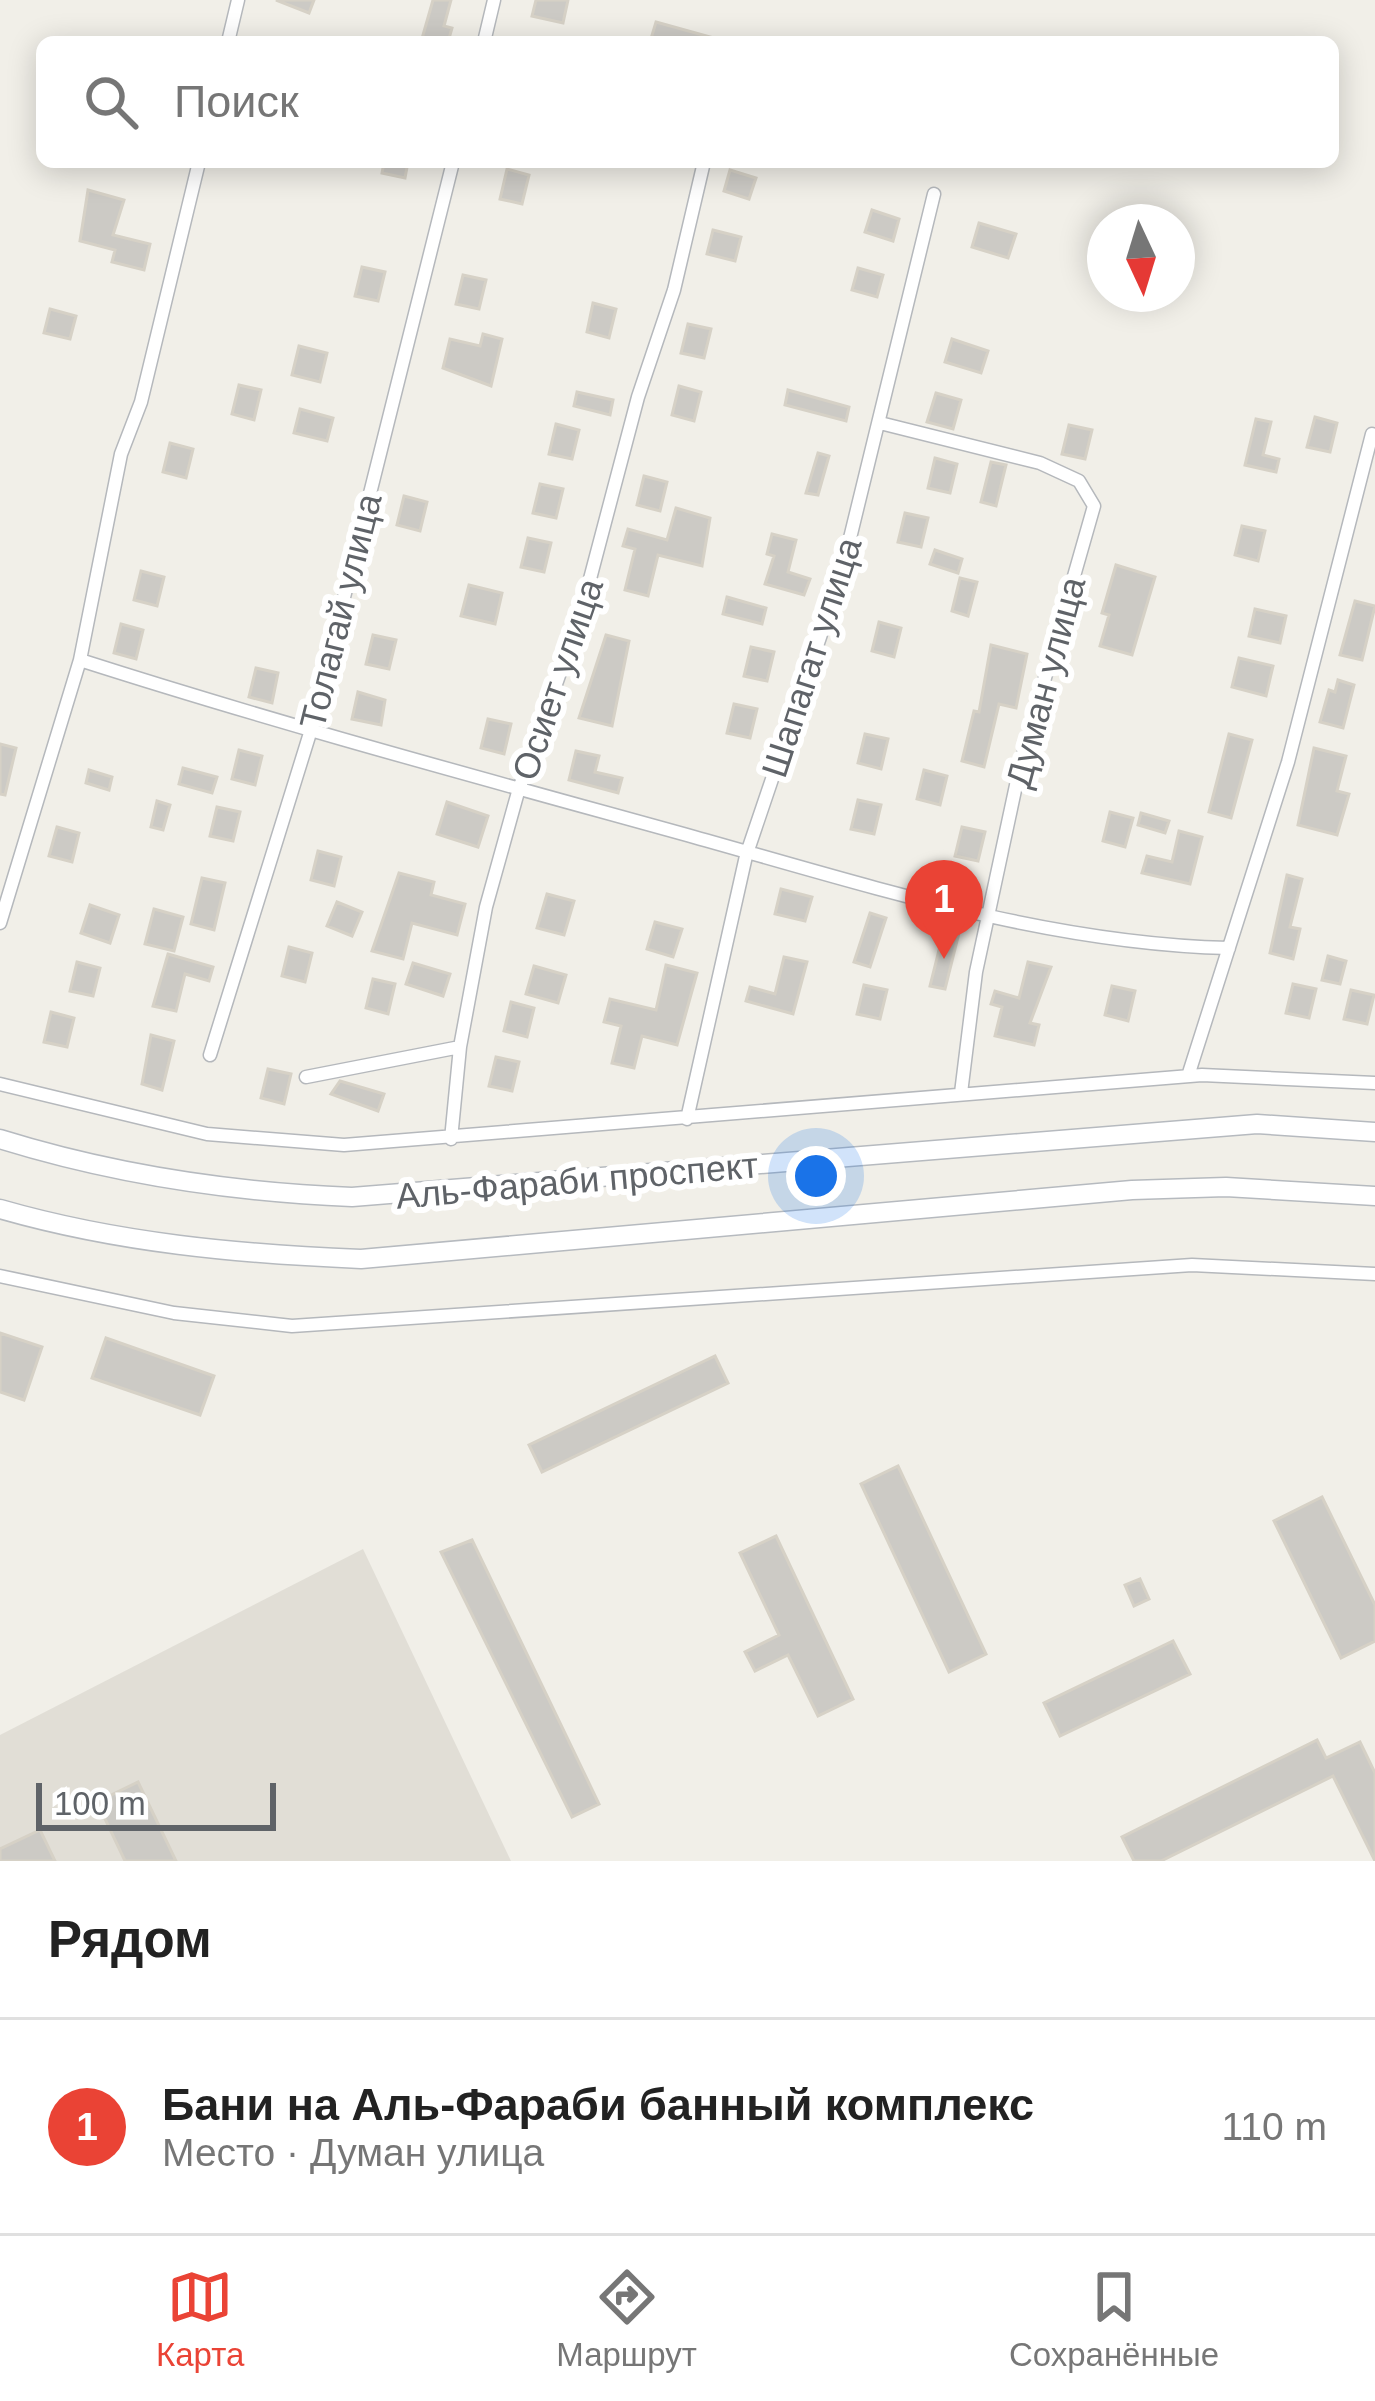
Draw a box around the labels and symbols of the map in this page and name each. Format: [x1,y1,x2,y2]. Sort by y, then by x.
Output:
north arrow [1087,204,1195,312]
street label: Толагай улица [291,488,390,733]
street label: Шапагат улица [753,531,870,782]
street label: Думан улица [998,571,1094,792]
street label: Осиет улица [504,572,611,785]
pin: 1 [905,860,983,959]
street label: Аль-Фараби проспект [394,1144,760,1217]
your location [786,1146,846,1206]
scale bar [36,1777,276,1830]

